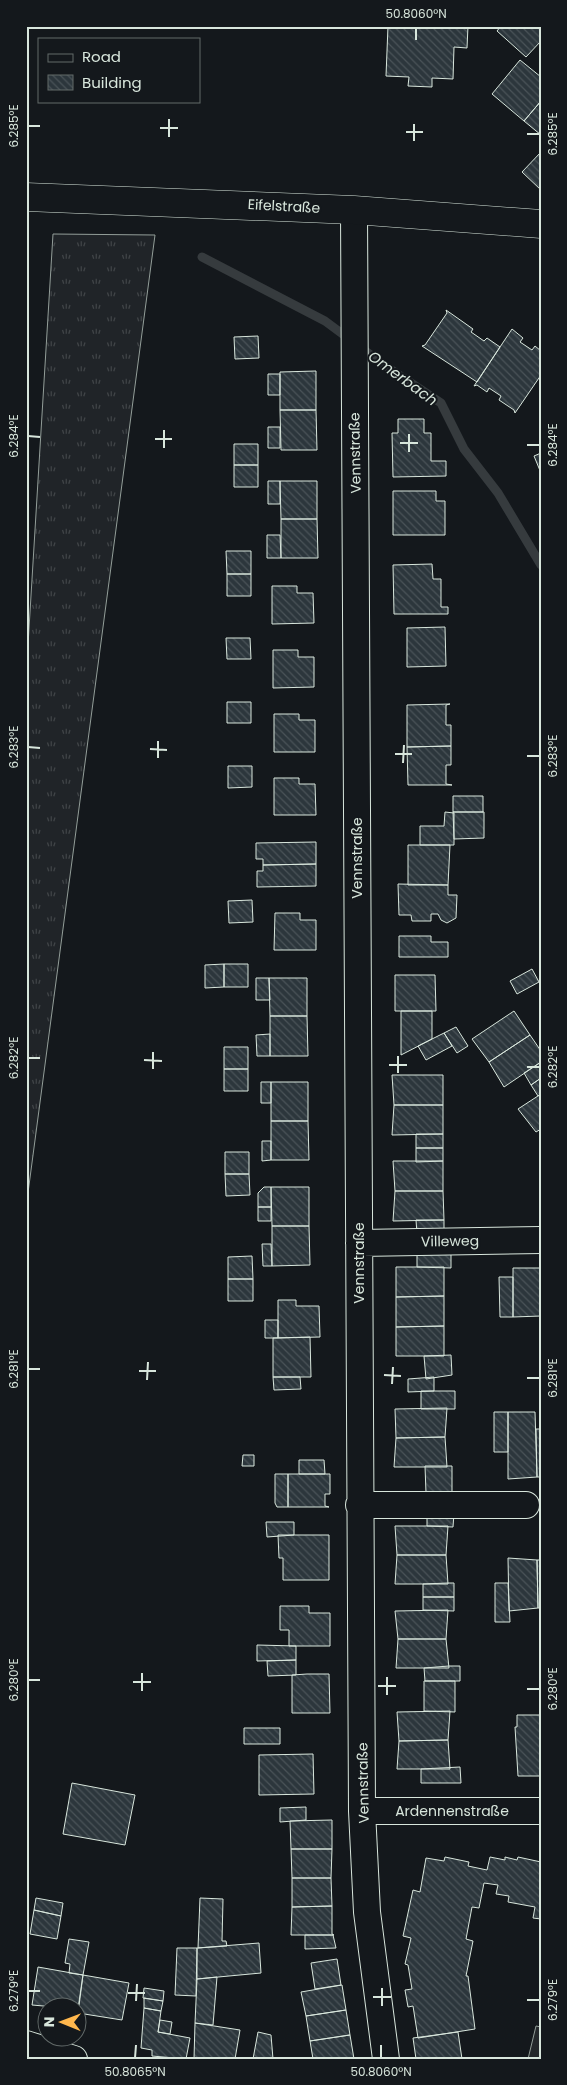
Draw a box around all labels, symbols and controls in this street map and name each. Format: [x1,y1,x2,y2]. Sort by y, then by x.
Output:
text: 50.8060°N [385,5,447,22]
legend [38,38,200,102]
text: Road [82,46,121,67]
text: Building [82,72,142,93]
text: 6.285°E [5,104,22,148]
text: 6.285°E [544,112,561,156]
street label: Eifelstraße [247,194,321,218]
water label: Omerbach [364,346,442,410]
street label: Vennstraße [344,412,366,494]
text: 6.284°E [5,414,22,458]
text: 6.284°E [544,423,561,467]
text: 6.283°E [5,726,22,768]
text: 6.283°E [544,735,561,777]
street label: Vennstraße [347,817,367,899]
text: 6.282°E [5,1037,22,1079]
text: 6.282°E [544,1046,561,1088]
street label: Vennstraße [349,1222,369,1304]
street label: Villeweg [421,1230,479,1252]
text: 6.281°E [5,1349,22,1389]
text: 6.281°E [544,1358,561,1398]
text: 6.280°E [5,1658,22,1702]
text: 6.280°E [544,1667,561,1711]
street label: Vennstraße [352,1742,374,1824]
street label: Ardennenstraße [395,1801,509,1821]
text: 6.279°E [5,1970,22,2012]
text: 6.279°E [544,1979,561,2021]
north arrow [38,1998,88,2048]
text: N [39,2016,59,2027]
text: 50.8065°N [104,2063,166,2080]
text: 50.8060°N [350,2063,412,2080]

